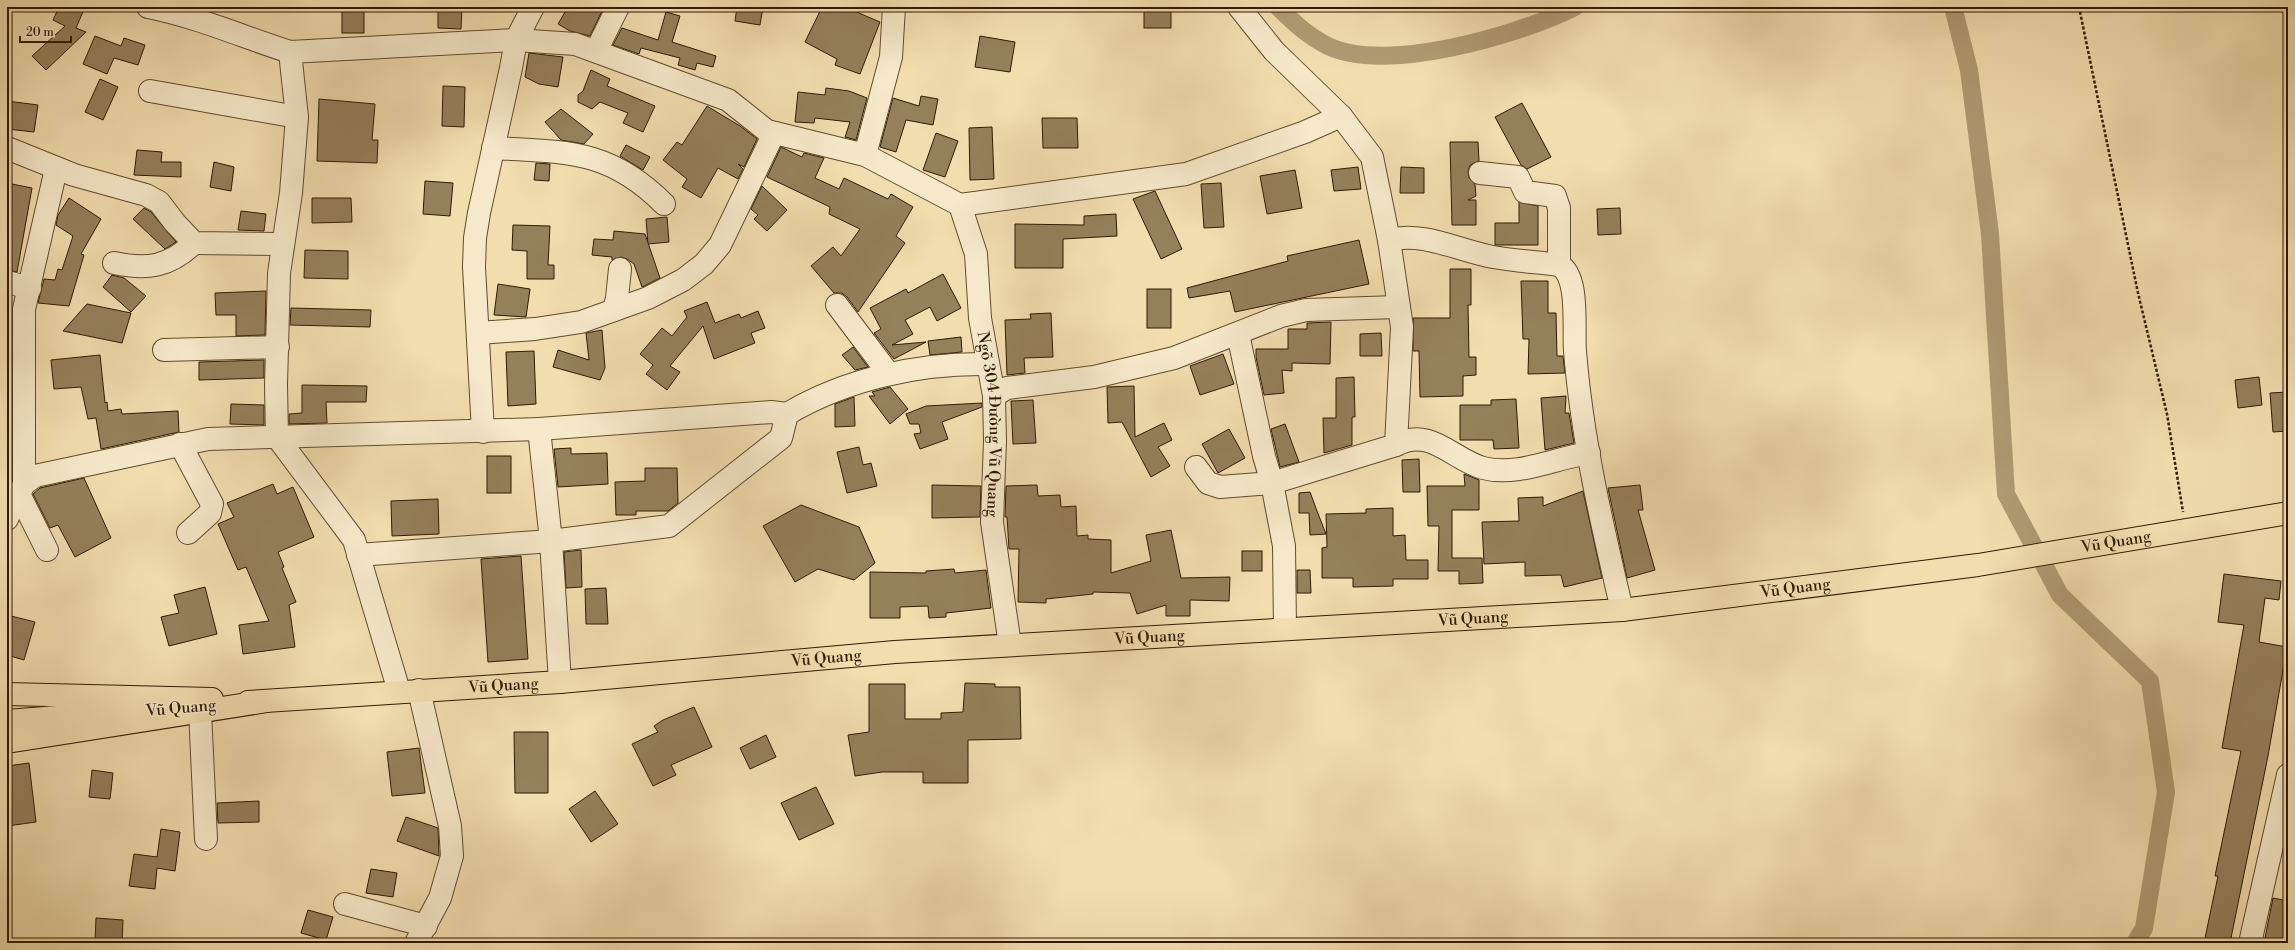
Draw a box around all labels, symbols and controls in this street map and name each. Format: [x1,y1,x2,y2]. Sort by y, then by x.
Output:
scale bar [20,18,71,44]
text: 20 m [26,25,54,40]
street label: Ngõ 304 Đường Vũ Quang [973,330,1005,519]
street label: Vũ Quang [2079,526,2153,558]
street label: Vũ Quang [1758,574,1832,603]
street label: Vũ Quang [1436,607,1510,631]
street label: Vũ Quang [1113,625,1186,649]
street label: Vũ Quang [789,645,863,671]
street label: Vũ Quang [467,673,540,698]
street label: Vũ Quang [144,695,218,721]

